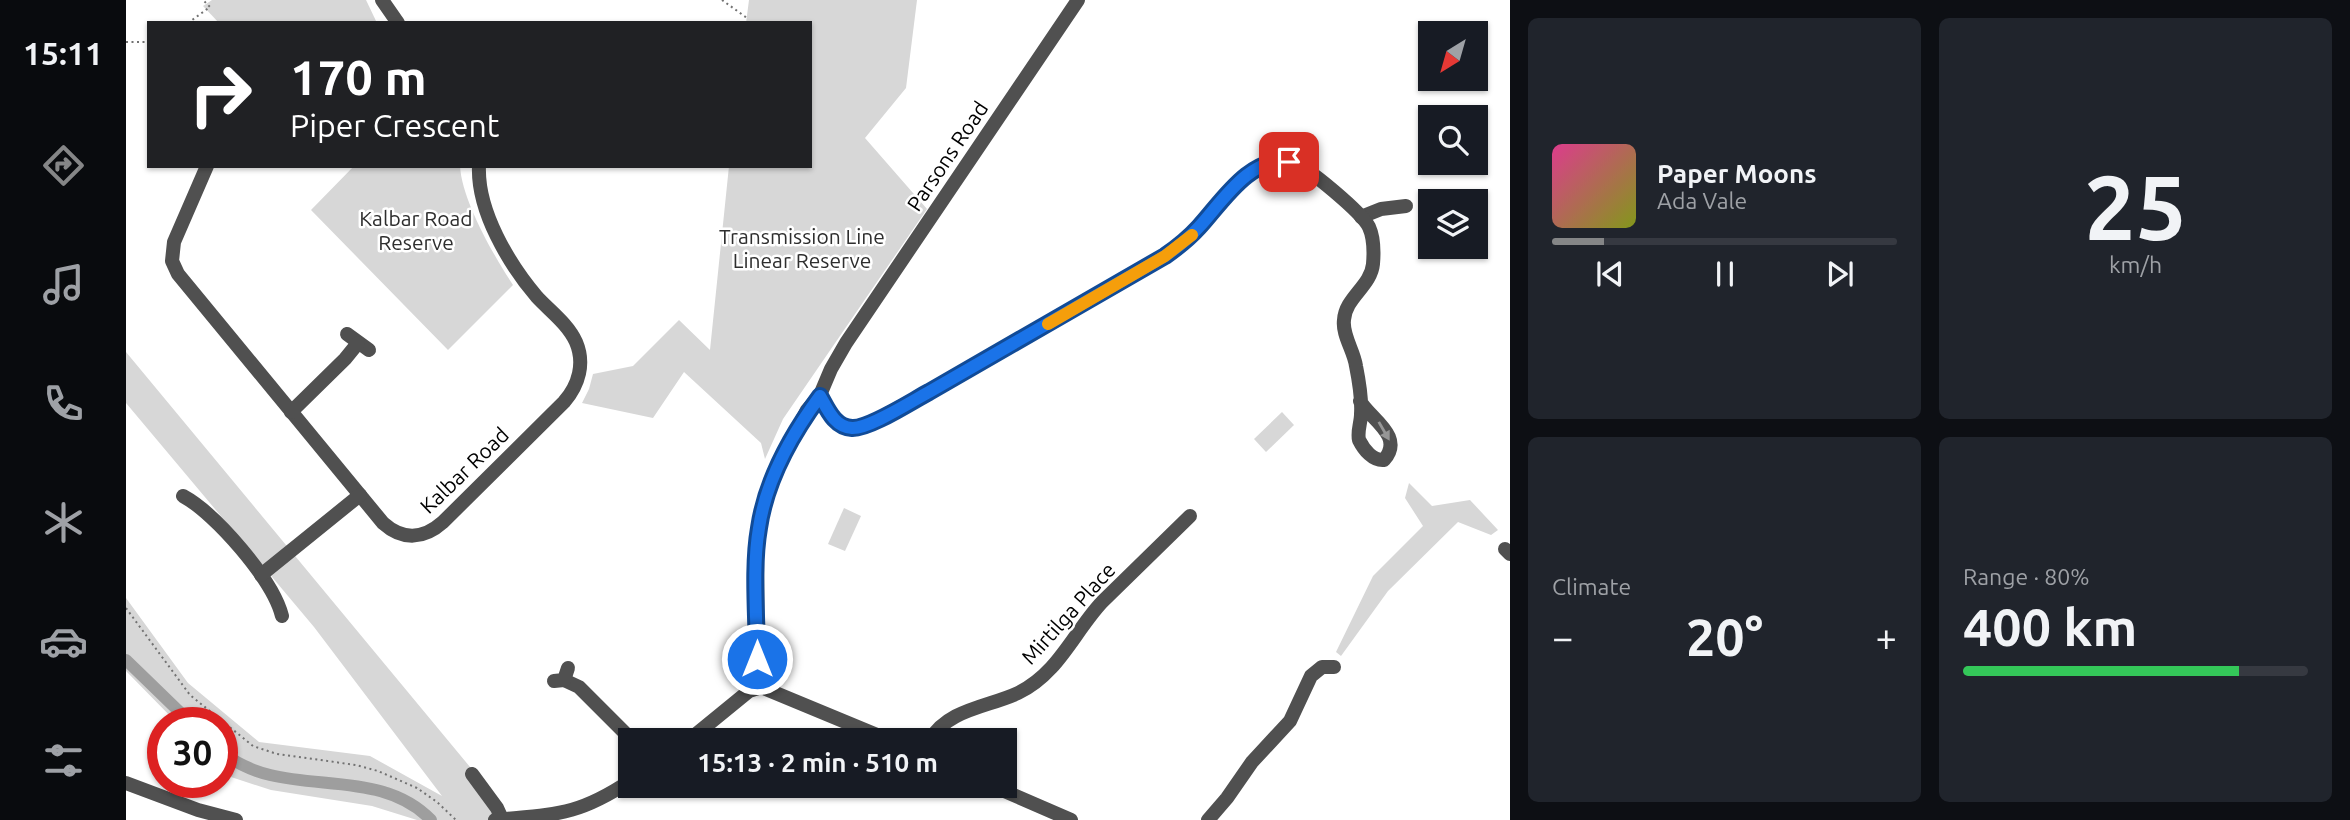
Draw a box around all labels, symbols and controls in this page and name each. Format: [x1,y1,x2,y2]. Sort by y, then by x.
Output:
north arrow [1418,21,1488,91]
map controls [1418,21,1488,259]
text: 15:11 [23,35,103,71]
icon: right [175,49,266,140]
text: 170 m [290,49,427,104]
street label: Parsons Road [902,97,992,215]
button: search [1418,105,1488,175]
text: Piper Crescent [290,107,499,143]
pin [1259,132,1319,192]
icon: directions [39,141,88,190]
icon: arrive [1270,143,1308,181]
text: 25 [2084,155,2187,257]
text: Paper Moons [1657,159,1816,188]
text: Ada Vale [1657,188,1747,213]
button: layers [1418,189,1488,259]
park label: Kalbar Road Reserve [359,206,473,254]
park label: Transmission Line Linear Reserve [719,224,885,272]
text: km/h [2109,252,2162,277]
icon: previous [1591,255,1629,293]
icon: pause [1706,255,1744,293]
icon: next [1821,255,1859,293]
icon: music [39,260,88,309]
icon: phone [39,379,88,428]
one-way arrow [1377,421,1389,441]
street label: Kalbar Road [415,422,513,518]
icon: climate [39,498,88,547]
street label: Mirtilga Place [1016,557,1120,669]
text: Range · 80% [1963,564,2090,589]
text: Climate [1552,574,1631,599]
text: 400 km [1963,598,2137,656]
text: 20° [1686,608,1763,666]
text: − [1552,616,1573,658]
text: + [1876,616,1897,658]
icon: car [39,617,88,666]
position arrow [720,622,794,696]
speed limit sign: 30 [147,707,238,798]
icon: filters [39,736,88,785]
text: 15:13 · 2 min · 510 m [697,748,938,777]

